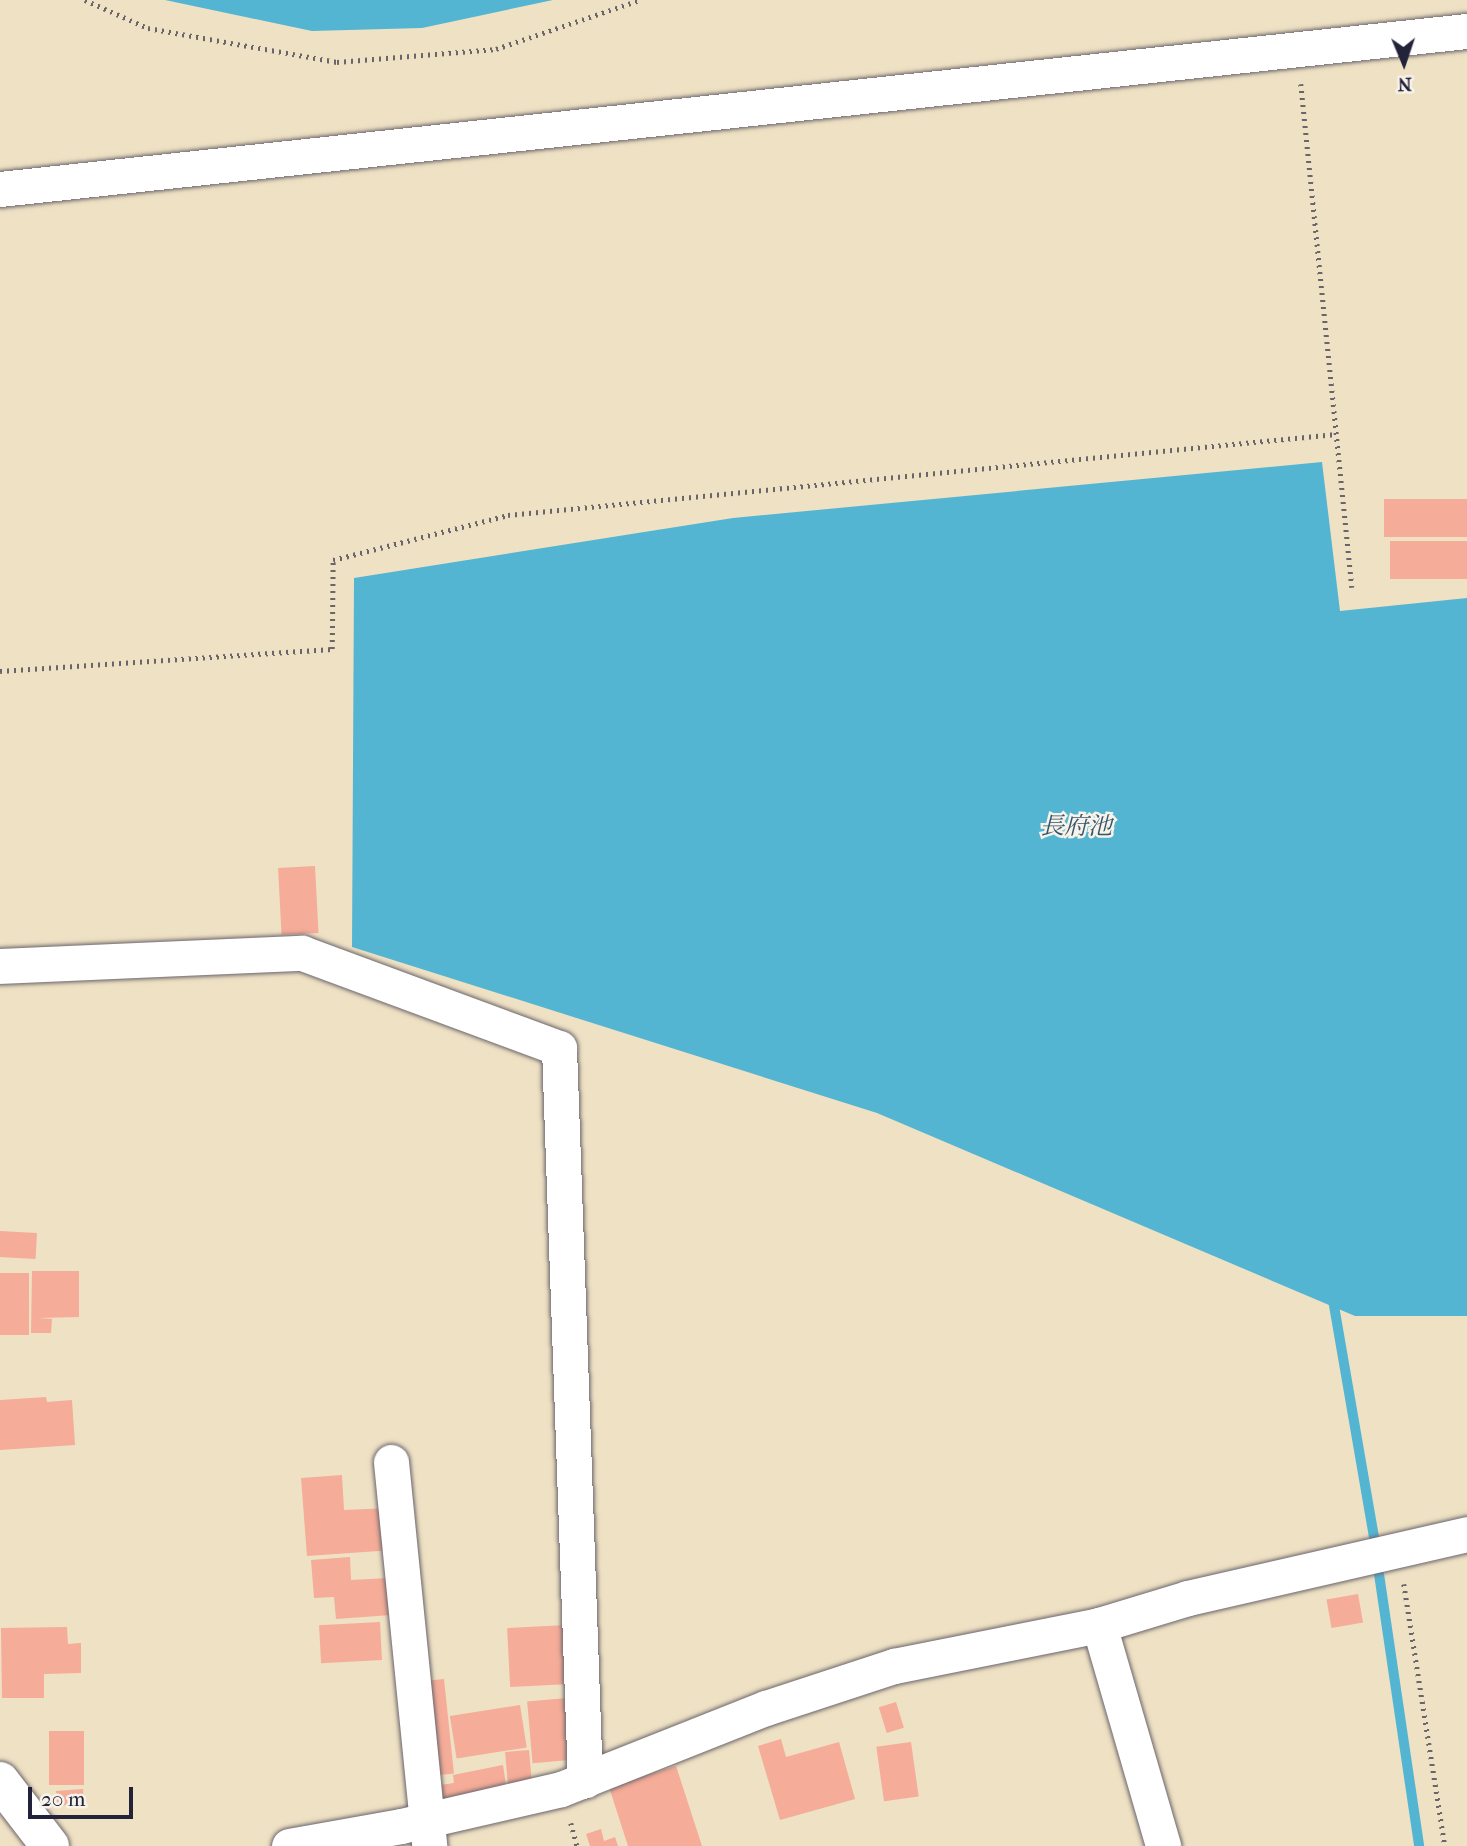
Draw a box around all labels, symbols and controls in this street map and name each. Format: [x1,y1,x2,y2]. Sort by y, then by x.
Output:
north arrow [1369,28,1439,98]
text: N [1397,73,1412,95]
water label: 長府池 [1040,813,1112,841]
scale bar [32,1772,136,1816]
text: 20 m [41,1787,85,1811]

